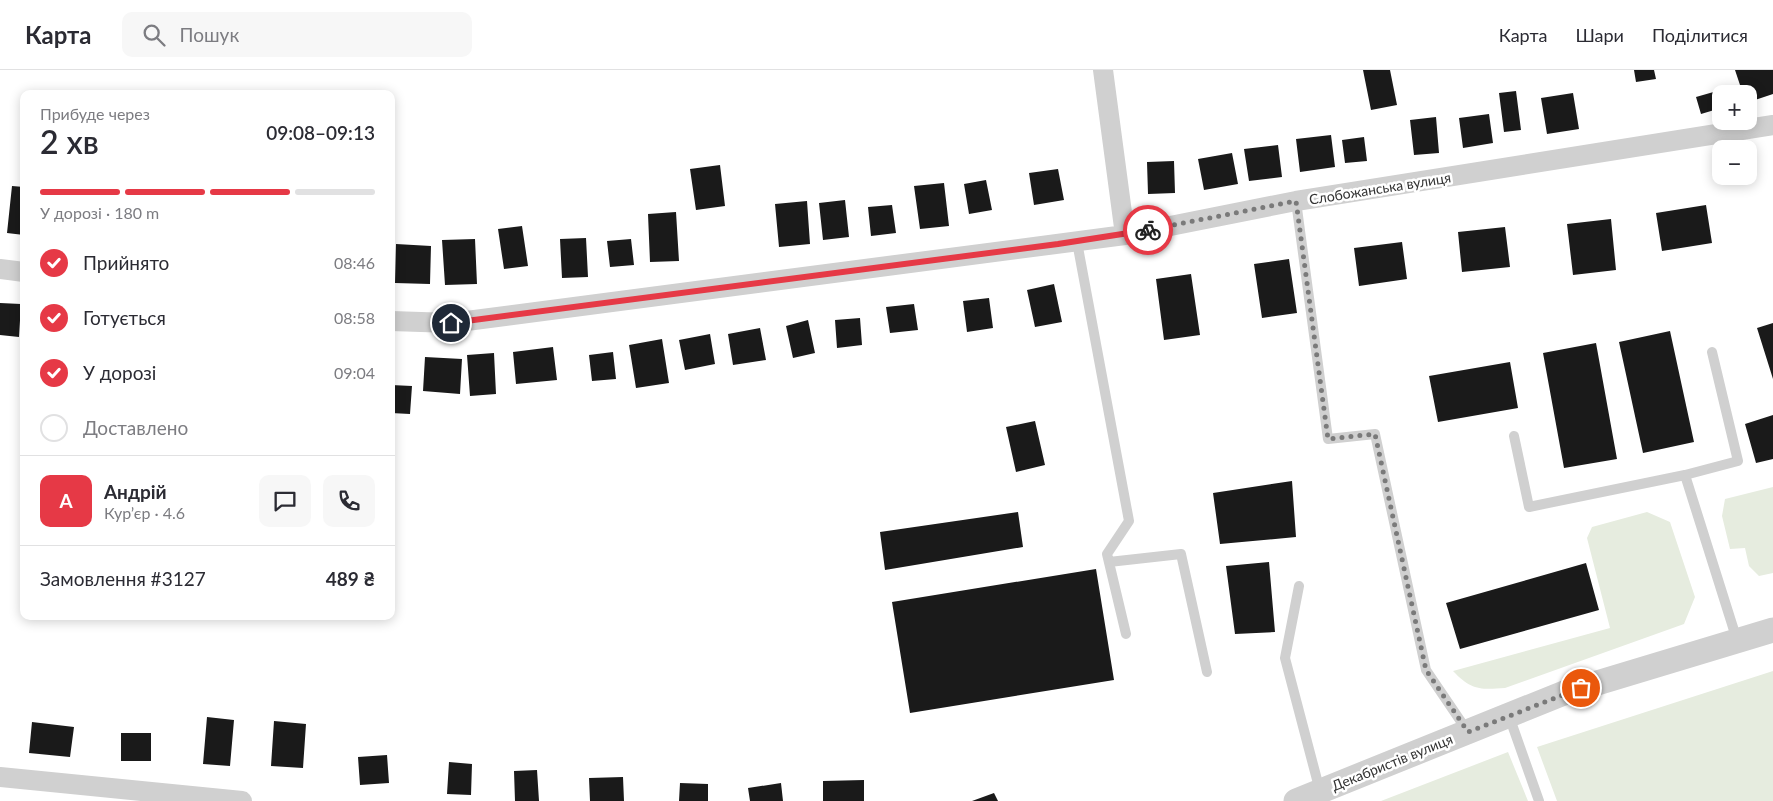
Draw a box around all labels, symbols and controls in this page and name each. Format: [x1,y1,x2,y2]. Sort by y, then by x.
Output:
search box [122,12,472,57]
text: Карта [25,20,92,49]
icon: search [140,21,168,49]
text: Пошук [180,23,239,46]
text: Карта [1499,24,1547,46]
text: Шари [1575,24,1624,46]
text: Поділитися [1652,24,1748,46]
map controls [1712,85,1757,185]
button: + [1712,85,1757,130]
text: Прибуде через [40,104,150,123]
text: 09:08–09:13 [266,121,375,144]
text: 2 хв [40,122,99,161]
button: − [1712,140,1757,185]
street label: Слобожанська вулиця [1308,168,1452,208]
text: У дорозі · 180 m [40,203,159,222]
courier [1123,205,1173,255]
icon: bike [1134,216,1162,244]
icon: check [40,249,68,277]
text: Прийнято [83,251,169,274]
text: 08:46 [334,253,375,272]
pin [430,302,472,344]
icon: check [40,304,68,332]
text: Готується [83,306,166,329]
text: 08:58 [334,308,375,327]
icon: home [437,309,465,337]
icon: check [40,359,68,387]
text: У дорозі [83,361,156,384]
text: 09:04 [334,363,375,382]
text: Доставлено [83,416,188,439]
button: chat [259,475,311,527]
button: phone [323,475,375,527]
text: Андрій [104,480,167,503]
text: А [59,489,73,512]
text: Кур’єр · 4.6 [104,503,185,522]
text: Замовлення #3127 [40,567,206,590]
text: 489 ₴ [326,567,375,590]
pin [1560,667,1602,709]
icon: bag [1567,674,1595,702]
street label: Декабристів вулиця [1329,730,1455,794]

